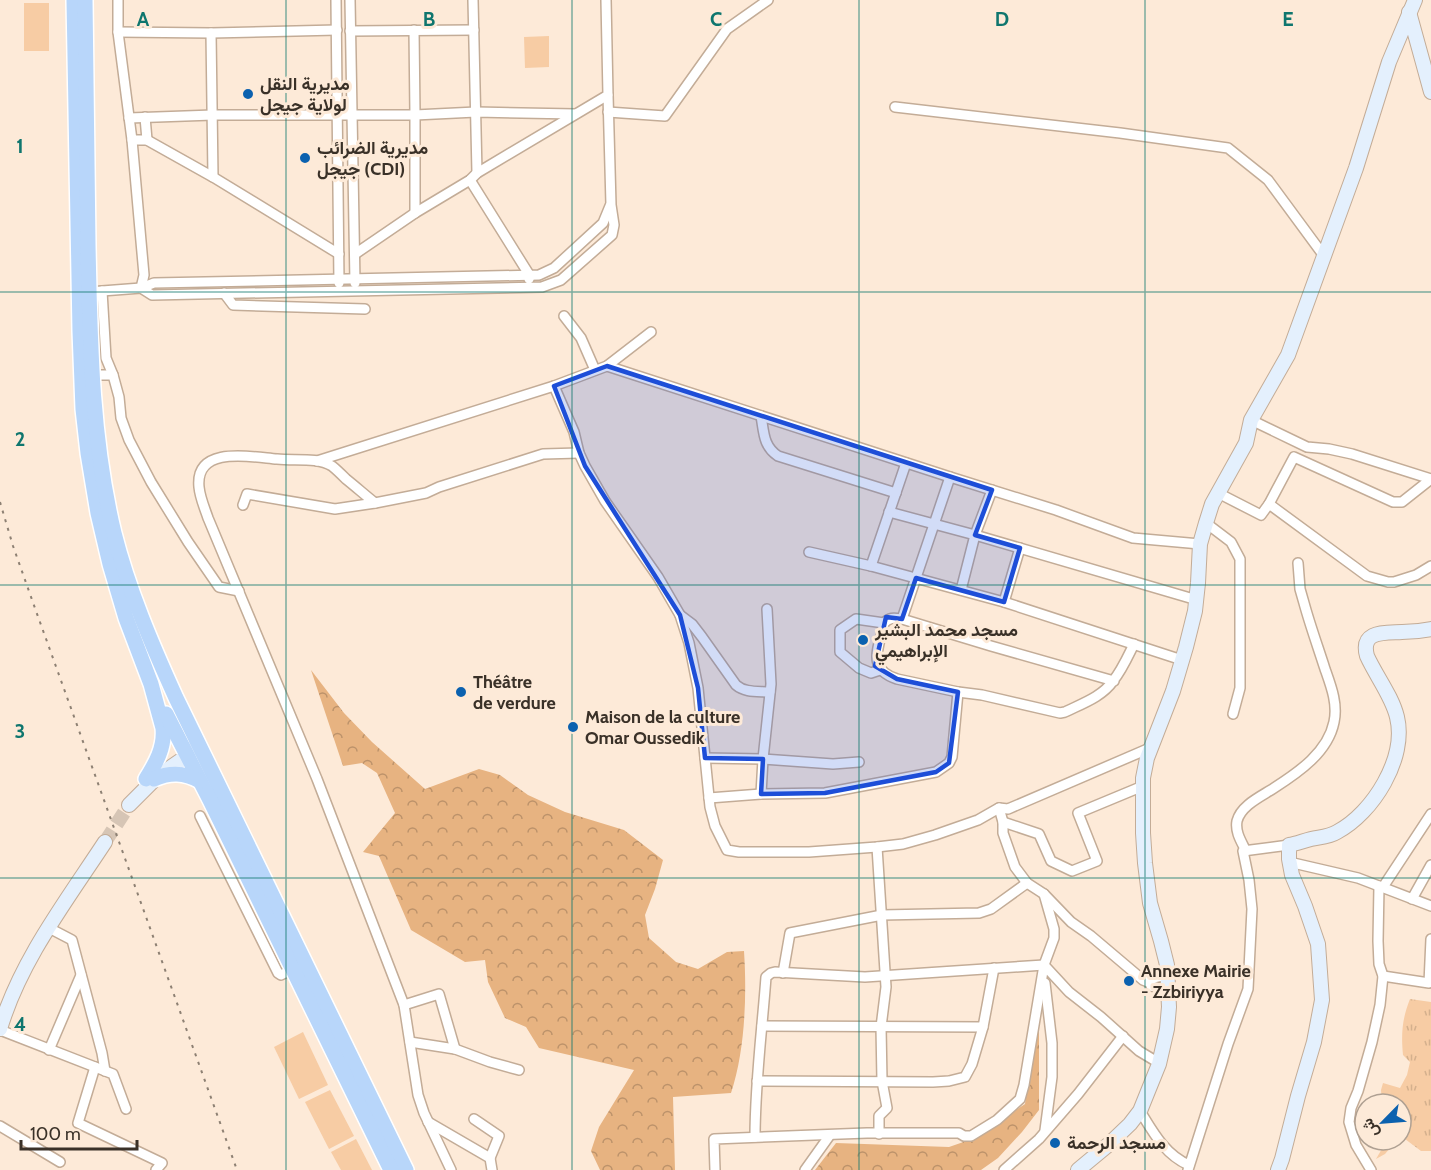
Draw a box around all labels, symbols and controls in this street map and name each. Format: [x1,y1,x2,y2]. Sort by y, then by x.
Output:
text: A [137,7,150,31]
text: B [423,7,435,31]
text: C [710,7,722,31]
text: D [995,7,1009,31]
text: E [1282,7,1294,31]
place label: مديرية النقل لولاية جيجل [260,73,350,116]
marker: مديرية النقل لولاية جيجل [241,87,255,101]
text: 1 [16,134,24,158]
place label: مديرية الضرائب جيجل (CDI) [317,137,428,180]
marker: مديرية الضرائب جيجل (CDI) [298,151,312,165]
text: 2 [15,427,25,451]
place label: مسجد محمد البشير الإبراهيمي [874,619,1018,666]
marker: مسجد محمد البشير الإبراهيمي [856,633,870,647]
place label: Théâtre de verdure [473,671,556,714]
marker: Théâtre de verdure [454,685,468,699]
place label: Maison de la culture Omar Oussedik [585,706,740,749]
text: 3 [15,719,25,743]
marker: Maison de la culture Omar Oussedik [566,720,580,734]
place label: Annexe Mairie - Zzbiriyya [1141,960,1251,1003]
marker: Annexe Mairie - Zzbiriyya [1122,974,1136,988]
text: 4 [14,1012,26,1036]
north arrow [1353,1092,1413,1152]
scale bar [21,1113,136,1151]
text: ش [1357,1115,1383,1141]
text: 100 m [30,1123,81,1145]
place label: مسجد الرحمة [1067,1132,1166,1154]
marker: مسجد الرحمة [1048,1136,1062,1150]

